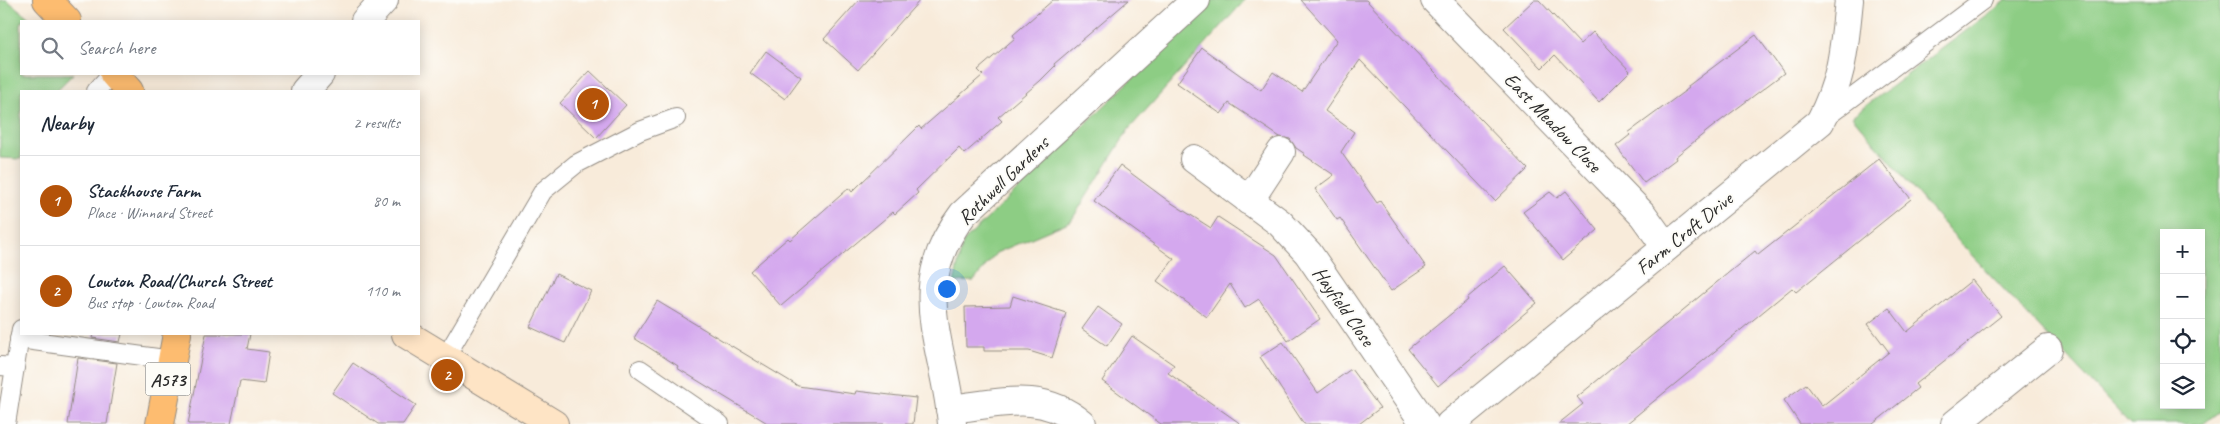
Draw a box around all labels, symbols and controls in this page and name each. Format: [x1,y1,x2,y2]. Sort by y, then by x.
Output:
search box [20,20,420,75]
icon: search [38,34,66,62]
text: Search here [78,36,155,60]
street label: East Meadow Close [1499,67,1608,179]
pin: 1 [577,85,609,123]
text: Nearby [40,110,93,136]
text: 2 results [353,113,400,133]
street label: Rothwell Gardens [953,129,1056,230]
text: Stackhouse Farm [87,179,200,203]
street label: Farm Croft Drive [1631,186,1739,280]
text: 1 [52,191,60,211]
text: 80 m [373,191,400,211]
text: Place · Winnard Street [87,203,212,223]
map controls [2160,229,2205,409]
button: + [2160,229,2205,274]
street label: Hayfield Close [1307,262,1381,352]
text: Lowton Road/Church Street [87,269,272,293]
button: − [2160,274,2205,319]
your location [934,276,960,302]
text: 2 [52,281,60,301]
text: 110 m [366,281,400,301]
text: Bus stop · Lowton Road [87,293,214,313]
button: locate [2160,319,2205,364]
pin: 2 [431,356,463,394]
road number: A573 [146,362,190,396]
button: layers [2160,364,2205,409]

